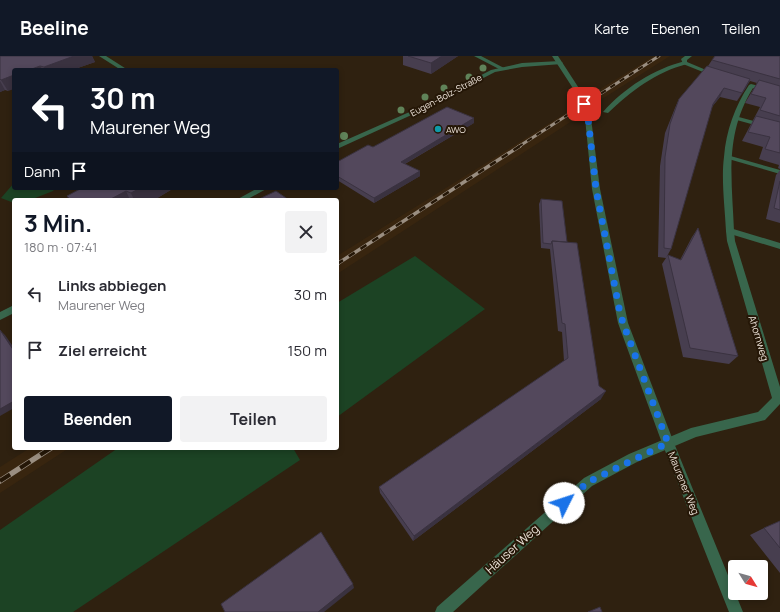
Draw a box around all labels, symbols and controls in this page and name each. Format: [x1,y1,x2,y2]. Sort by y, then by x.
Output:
text: Beeline [20,15,89,41]
text: Karte [594,19,629,38]
text: Ebenen [651,19,700,38]
text: Teilen [722,19,760,38]
street label: Eugen-Bolz-Straße [408,71,484,119]
text: 30 m [90,79,155,117]
icon: left [24,84,76,136]
pin [567,87,601,121]
icon: arrive [573,93,595,115]
text: Maurener Weg [90,115,211,139]
place label: AWO [446,123,466,136]
marker: AWO [433,124,443,134]
icon: arrive [68,160,90,182]
text: Dann [24,161,60,182]
text: 3 Min. [24,206,92,239]
button: close [285,211,327,253]
text: 180 m · 07:41 [24,238,97,256]
text: Links abbiegen [58,275,166,296]
icon: left [24,283,46,305]
text: 30 m [294,284,327,305]
text: Maurener Weg [58,296,145,314]
street label: Ahornweg [745,313,773,363]
icon: arrive [24,339,46,361]
text: Ziel erreicht [58,340,147,361]
text: 150 m [288,340,327,361]
button: Beenden [24,396,172,442]
button: Teilen [180,396,327,442]
street label: Maurener Weg [665,449,703,517]
position arrow [543,482,585,524]
street label: Häuser Weg [482,520,542,578]
north arrow [728,560,768,600]
map controls [728,560,768,600]

